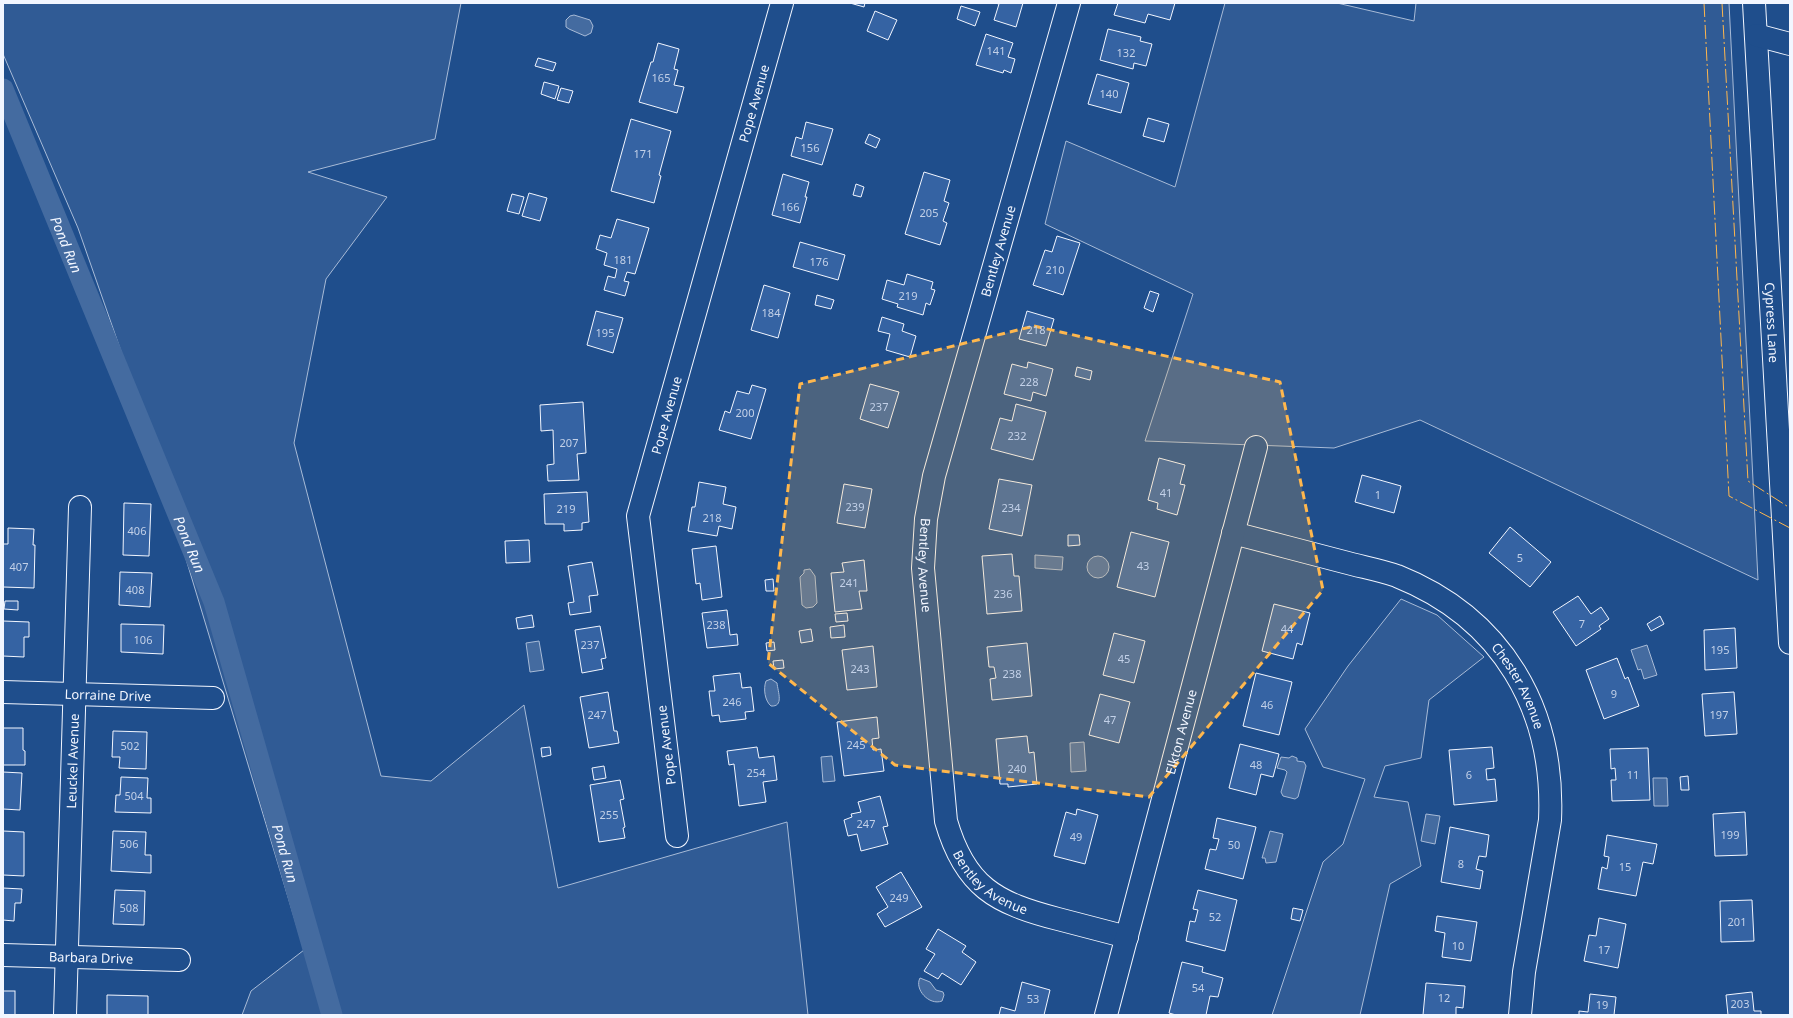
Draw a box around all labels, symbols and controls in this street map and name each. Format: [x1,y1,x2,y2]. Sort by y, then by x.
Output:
house number: 141 [987,43,1005,58]
house number: 132 [1117,45,1135,60]
street label: Pope Avenue [734,62,773,144]
house number: 165 [652,70,670,85]
house number: 140 [1100,86,1118,101]
house number: 156 [801,140,819,155]
house number: 171 [634,146,652,161]
house number: 166 [781,199,799,214]
street label: Bentley Avenue [976,203,1020,299]
house number: 205 [920,205,938,220]
water label: Pond Run [47,213,87,276]
house number: 181 [614,252,632,267]
house number: 176 [810,254,828,269]
house number: 210 [1046,262,1064,277]
street label: Cypress Lane [1761,282,1783,363]
house number: 219 [899,288,917,303]
house number: 184 [762,305,781,320]
house number: 218 [1027,322,1045,337]
house number: 195 [596,325,614,340]
street label: Pope Avenue [647,374,686,456]
house number: 228 [1020,374,1038,389]
house number: 237 [870,399,888,414]
house number: 200 [736,405,754,420]
house number: 232 [1008,428,1026,443]
house number: 207 [560,435,578,450]
house number: 41 [1160,485,1172,500]
house number: 1 [1375,487,1381,502]
house number: 239 [846,499,864,514]
house number: 234 [1002,500,1021,515]
house number: 219 [557,501,575,516]
house number: 218 [703,510,721,525]
water label: Pond Run [170,513,210,575]
street label: Bentley Avenue [914,517,936,613]
house number: 406 [128,523,146,538]
house number: 5 [1517,550,1523,565]
house number: 43 [1137,558,1149,573]
house number: 407 [10,559,28,574]
house number: 241 [840,575,858,590]
house number: 408 [126,582,144,597]
house number: 236 [994,586,1012,601]
house number: 7 [1579,616,1585,631]
house number: 238 [707,617,725,632]
house number: 44 [1281,621,1294,636]
house number: 106 [134,632,152,647]
house number: 237 [581,637,599,652]
street label: Chester Avenue [1488,639,1548,731]
house number: 195 [1711,642,1729,657]
house number: 45 [1118,651,1130,666]
house number: 243 [851,661,869,676]
house number: 238 [1003,666,1021,681]
street label: Lorraine Drive [64,685,152,705]
house number: 9 [1611,686,1617,701]
street label: Elkton Avenue [1161,687,1201,776]
house number: 246 [723,694,741,709]
house number: 46 [1261,697,1273,712]
street label: Pope Avenue [652,704,680,786]
house number: 247 [588,707,606,722]
house number: 197 [1710,707,1728,722]
house number: 47 [1104,712,1116,727]
street label: Leuckel Avenue [62,713,83,809]
house number: 245 [847,737,865,752]
house number: 502 [121,738,139,753]
house number: 48 [1250,757,1262,772]
house number: 240 [1008,761,1026,776]
house number: 254 [747,765,766,780]
house number: 6 [1466,767,1472,782]
house number: 11 [1627,767,1639,782]
house number: 504 [125,788,144,803]
house number: 255 [600,807,618,822]
house number: 247 [857,816,875,831]
water label: Pond Run [268,822,303,885]
house number: 199 [1721,827,1739,842]
house number: 49 [1070,829,1082,844]
house number: 506 [120,836,138,851]
house number: 50 [1228,837,1240,852]
street label: Bentley Avenue [949,847,1030,918]
house number: 8 [1458,856,1464,871]
house number: 15 [1619,859,1631,874]
house number: 249 [890,890,908,905]
house number: 508 [120,900,138,915]
house number: 52 [1209,909,1221,924]
house number: 201 [1728,914,1746,929]
house number: 10 [1452,938,1464,953]
house number: 17 [1598,942,1610,957]
street label: Barbara Drive [49,947,133,968]
house number: 54 [1192,980,1205,995]
house number: 12 [1438,990,1450,1005]
house number: 53 [1027,991,1039,1006]
house number: 203 [1731,996,1749,1011]
house number: 19 [1596,997,1608,1012]

